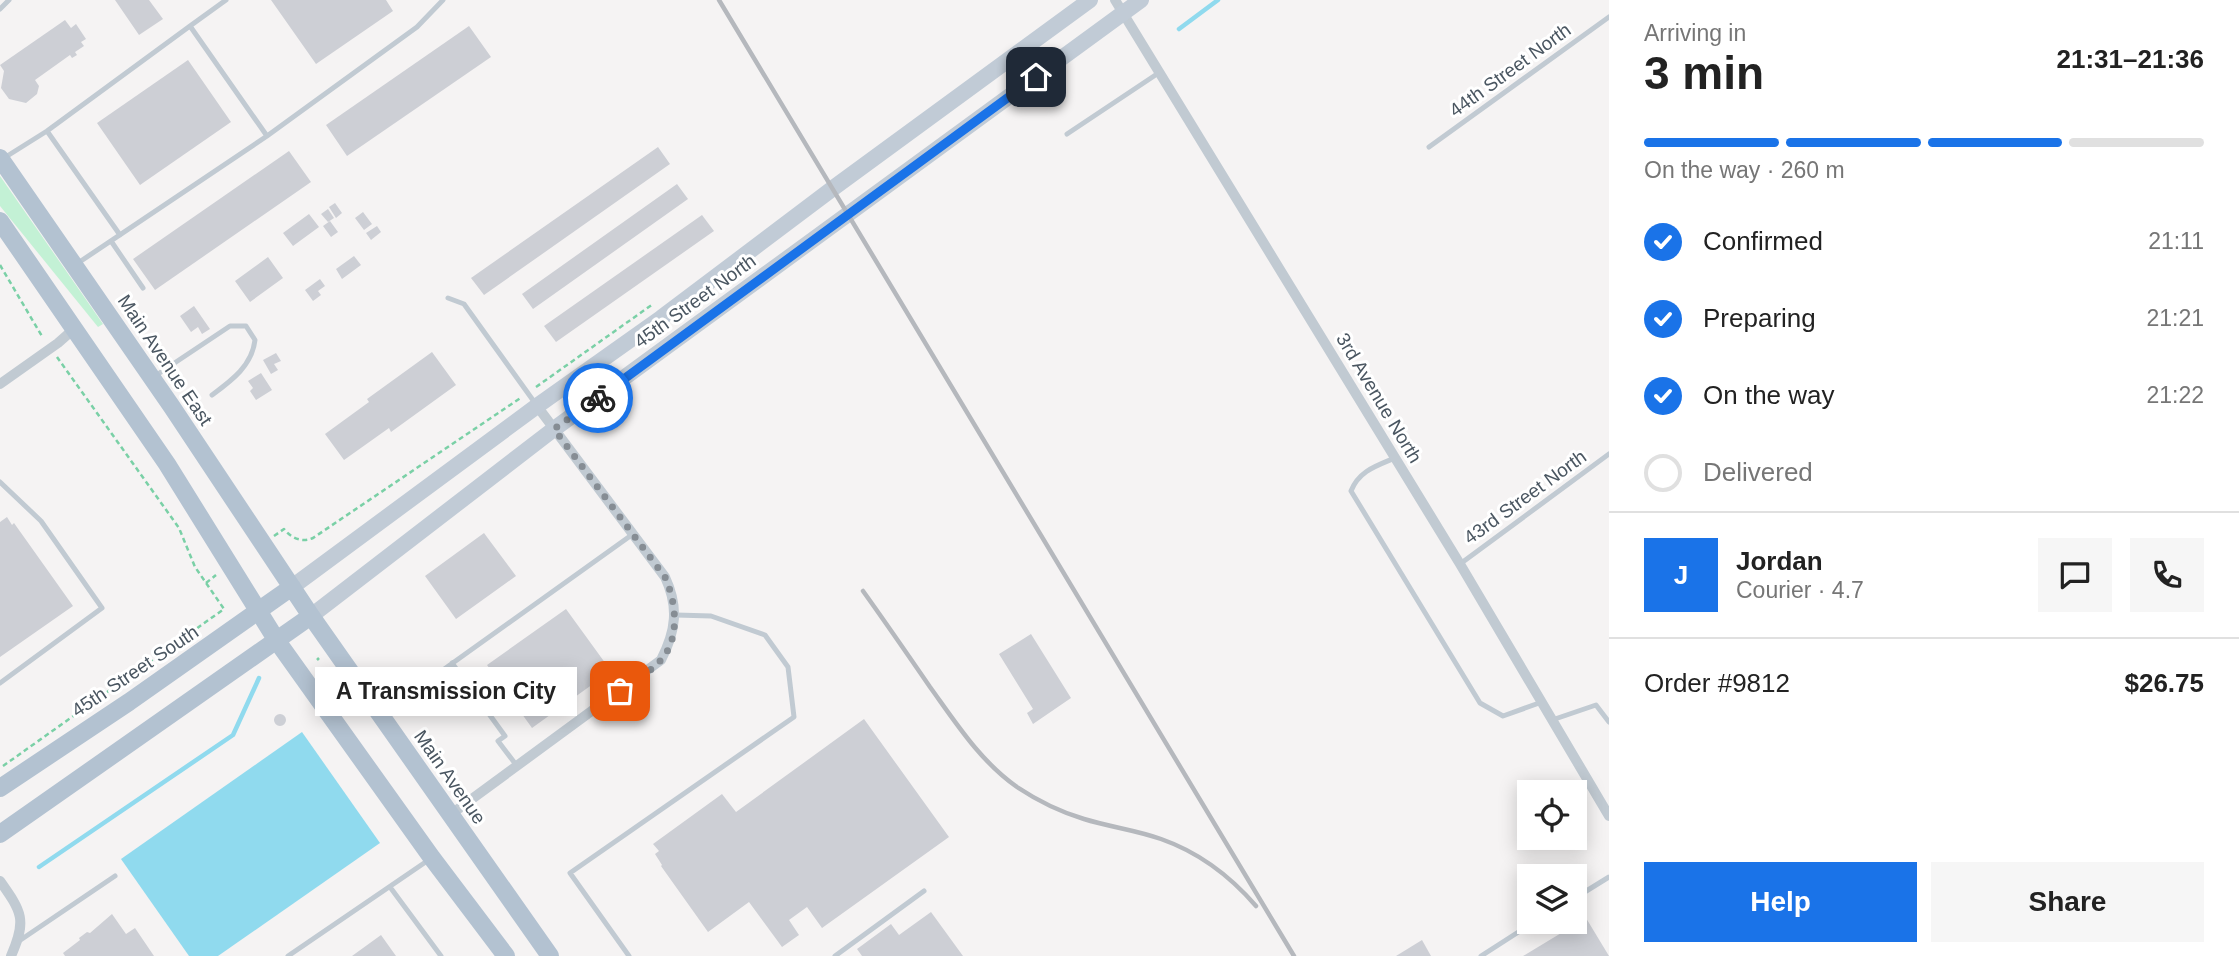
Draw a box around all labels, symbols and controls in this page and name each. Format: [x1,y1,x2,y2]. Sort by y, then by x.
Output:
street label: 44th Street North [1445,19,1575,121]
text: Arriving in [1644,20,1746,46]
text: 21:31–21:36 [2057,44,2204,74]
pin [1006,47,1066,107]
text: 3 min [1644,47,1764,99]
icon: home [1017,58,1055,96]
text: On the way · 260 m [1644,157,1845,183]
icon: check [1644,223,1682,261]
text: Confirmed [1703,226,1823,256]
text: 21:11 [2148,228,2204,254]
street label: 45th Street North [630,250,760,352]
street label: Main Avenue East [114,291,217,430]
icon: check [1644,300,1682,338]
text: Preparing [1703,303,1816,333]
text: 21:21 [2146,305,2204,331]
street label: 3rd Avenue North [1332,329,1426,467]
courier [563,363,633,433]
icon: check [1644,377,1682,415]
icon: bike [579,379,617,417]
text: On the way [1703,380,1835,410]
text: 21:22 [2146,382,2204,408]
street label: 43rd Street North [1460,446,1590,548]
text: Delivered [1703,457,1813,487]
button: chat [2038,538,2112,612]
button: phone [2130,538,2204,612]
text: Jordan [1736,546,1823,576]
text: J [1674,560,1688,590]
text: Courier · 4.7 [1736,577,1864,603]
street label: 45th Street South [68,621,202,721]
pin [590,661,650,721]
callout: A Transmission City [316,666,578,716]
text: Order #9812 [1644,668,1790,698]
text: $26.75 [2124,668,2204,698]
icon: bag [601,672,639,710]
text: A Transmission City [336,678,556,704]
street label: Main Avenue [410,726,490,828]
map controls [1517,780,1587,934]
button: locate [1517,780,1587,850]
button: Help [1644,862,1917,942]
button: Share [1931,862,2204,942]
button: layers [1517,864,1587,934]

